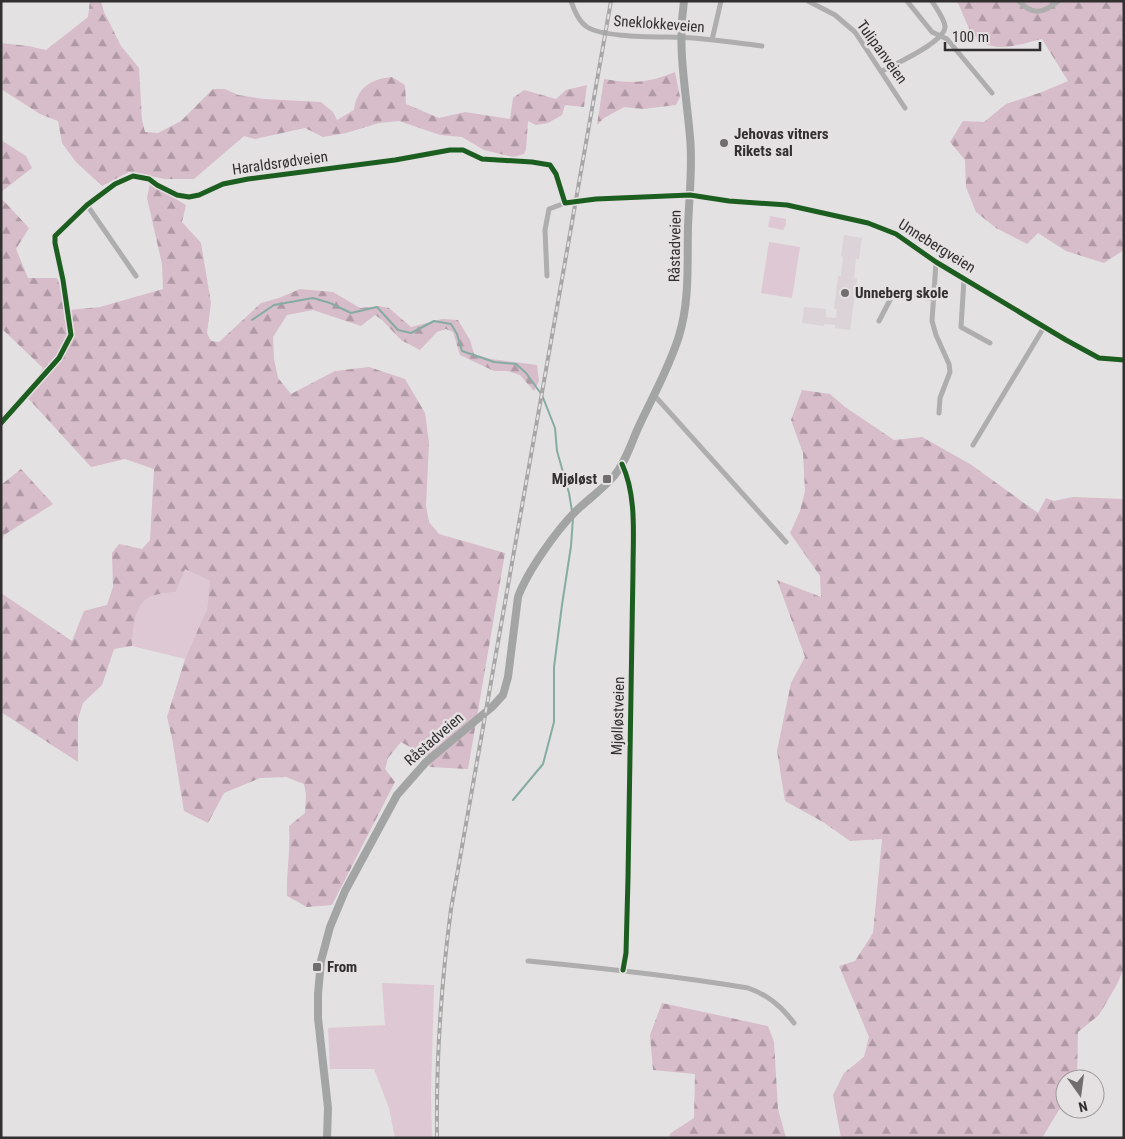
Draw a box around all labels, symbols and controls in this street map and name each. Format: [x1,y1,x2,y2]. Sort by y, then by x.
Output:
street label: Sneklokkeveien [613,12,705,36]
street label: Tulipanveien [853,17,911,87]
scale bar [945,20,1040,52]
text: 100 m [952,28,989,46]
place label: Jehovas vitners Rikets sal [734,125,829,160]
marker: Jehovas vitners Rikets sal [718,137,730,149]
street label: Haraldsrødveien [231,147,329,179]
street label: Råstadveien [665,210,685,282]
street label: Unnebergveien [895,215,979,277]
place label: Unneberg skole [855,284,948,302]
marker: Unneberg skole [839,287,851,299]
place label: Mjøløst [552,470,597,488]
marker: Mjøløst [601,473,613,485]
street label: Mjølløstveien [608,676,628,756]
street label: Råstadveien [401,709,467,769]
place label: From [327,958,357,976]
marker: From [311,961,323,973]
north arrow [1055,1069,1105,1119]
text: N [1077,1098,1089,1115]

